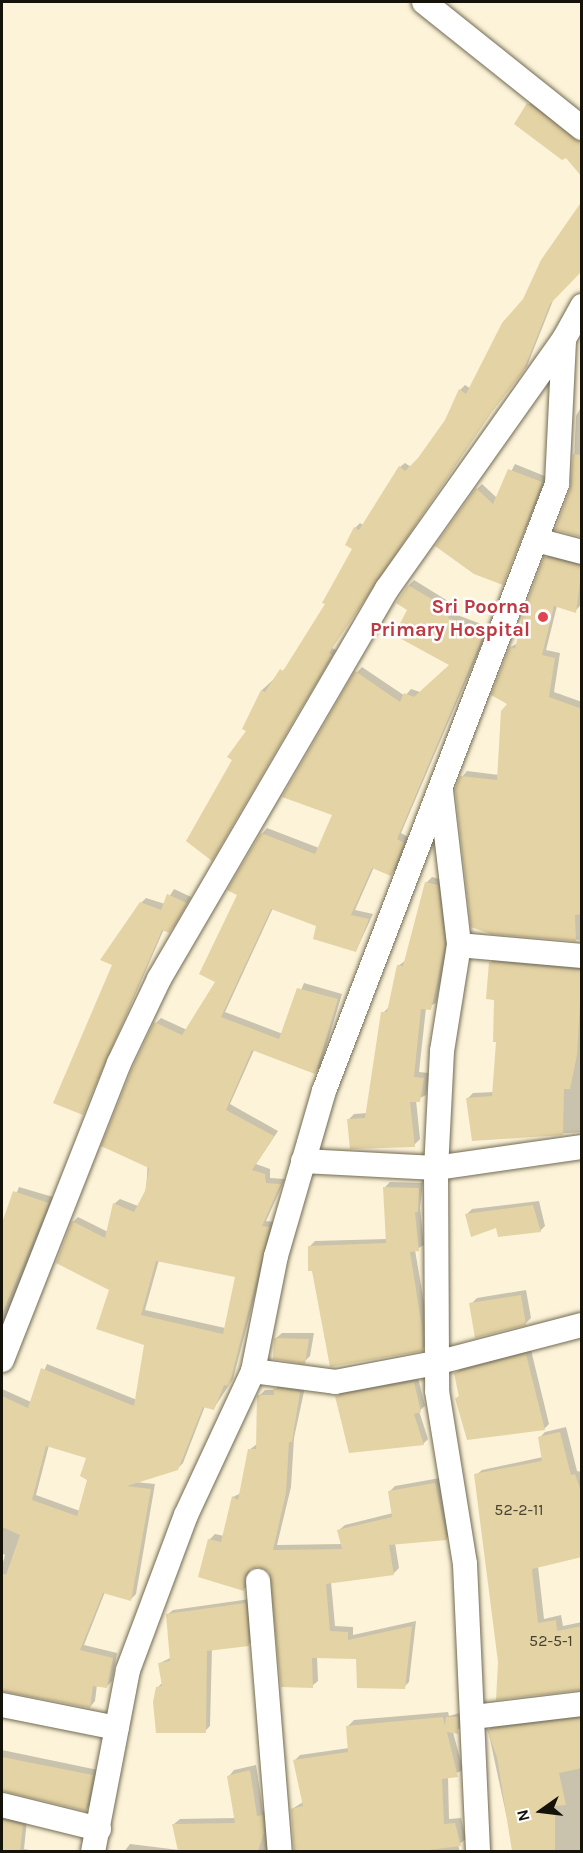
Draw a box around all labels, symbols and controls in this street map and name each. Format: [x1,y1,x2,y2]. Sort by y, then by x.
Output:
place label: Sri Poorna Primary Hospital [370,594,530,641]
marker: Sri Poorna Primary Hospital [534,608,552,626]
house number: 52-2-11 [494,1500,544,1520]
house number: 52-5-1 [529,1631,573,1651]
north arrow [511,1781,571,1841]
text: N [512,1808,534,1823]

